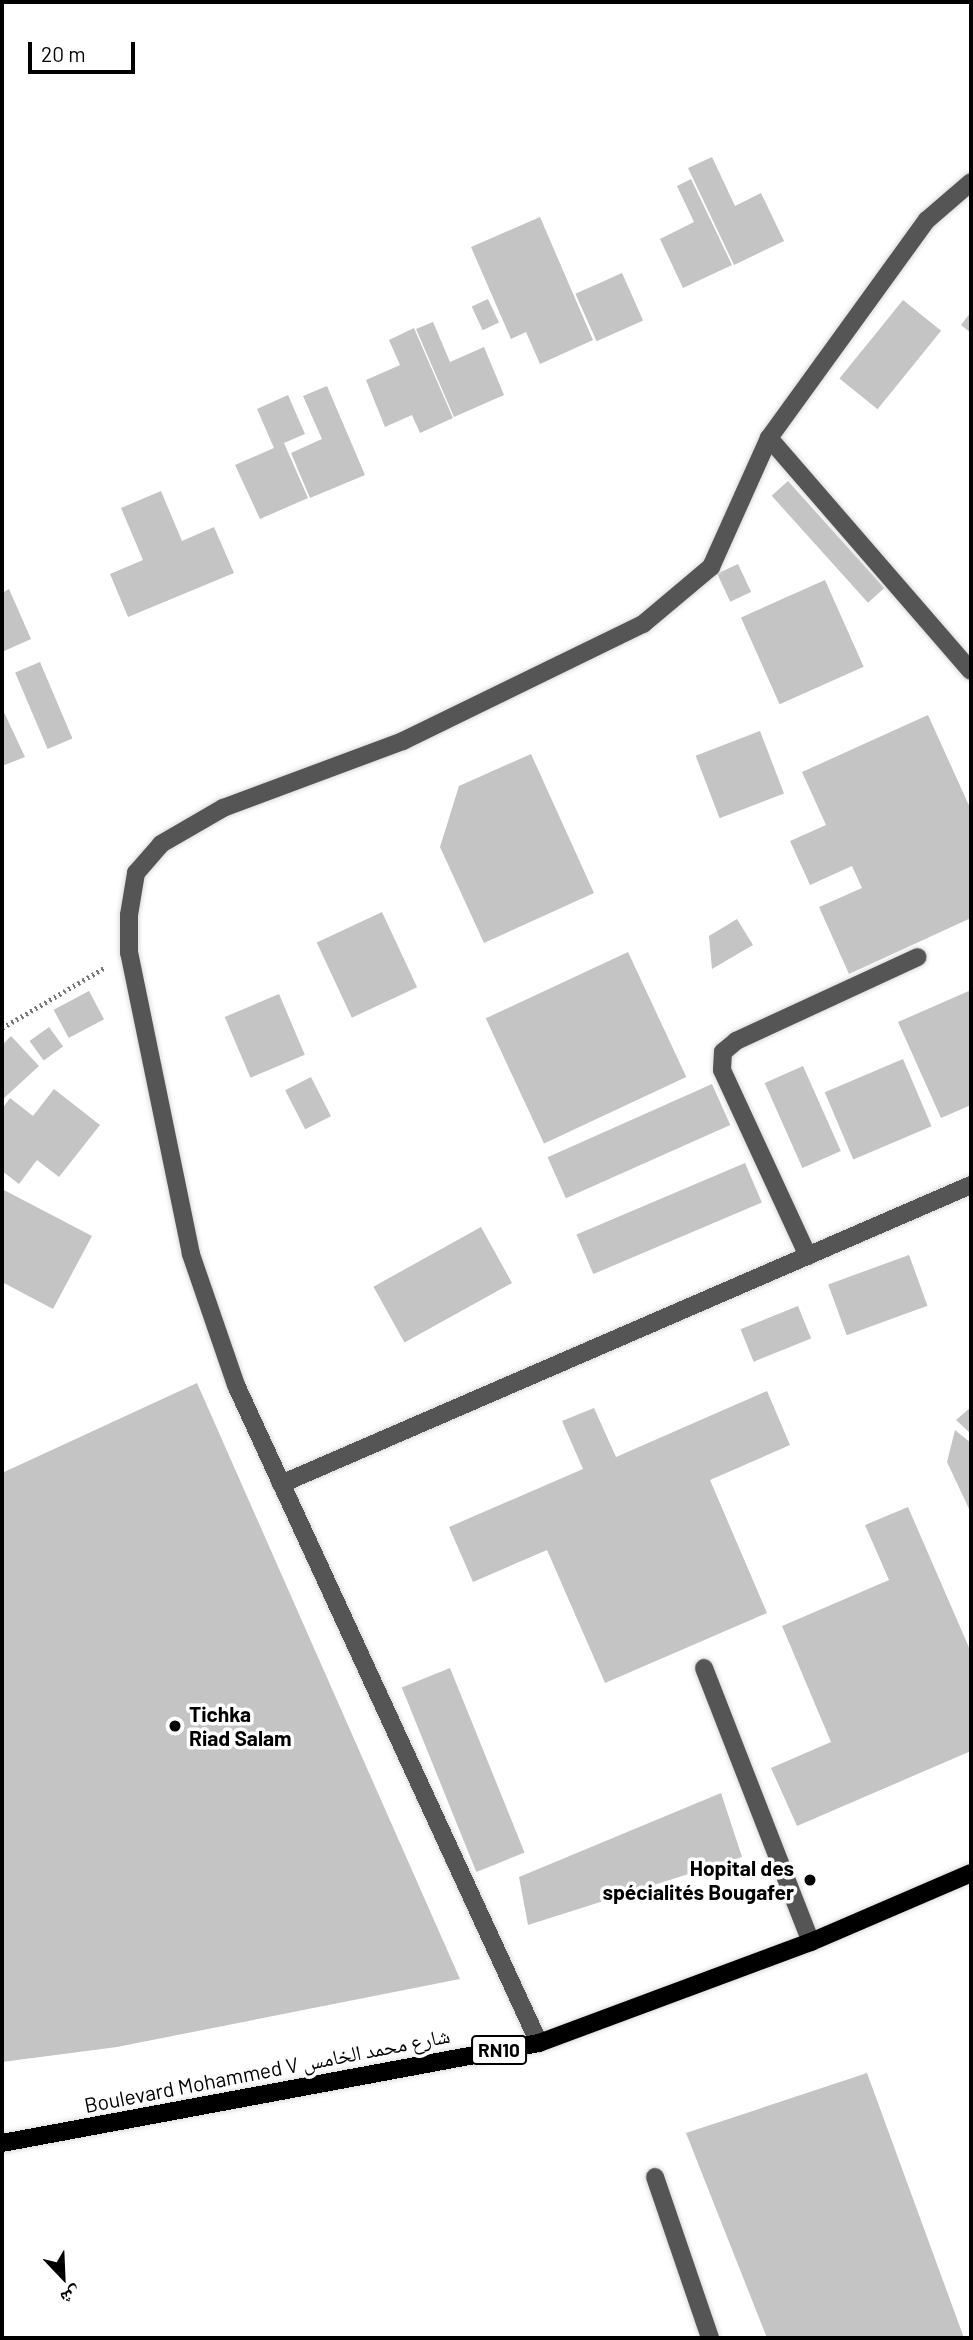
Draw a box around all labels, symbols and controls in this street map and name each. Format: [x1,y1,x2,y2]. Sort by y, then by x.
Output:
scale bar [32,28,138,72]
text: 20 m [41,41,86,66]
place label: Tichka Riad Salam [189,1701,292,1751]
marker: Tichka Riad Salam [167,1718,183,1734]
place label: Hopital des spécialités Bougafer [602,1855,794,1905]
marker: Hopital des spécialités Bougafer [800,1870,820,1890]
street label: Boulevard Mohammed V شارع محمد الخامس [82,2022,452,2118]
road number: RN10 [471,2034,527,2066]
north arrow [28,2242,98,2312]
text: ش [58,2282,85,2311]

